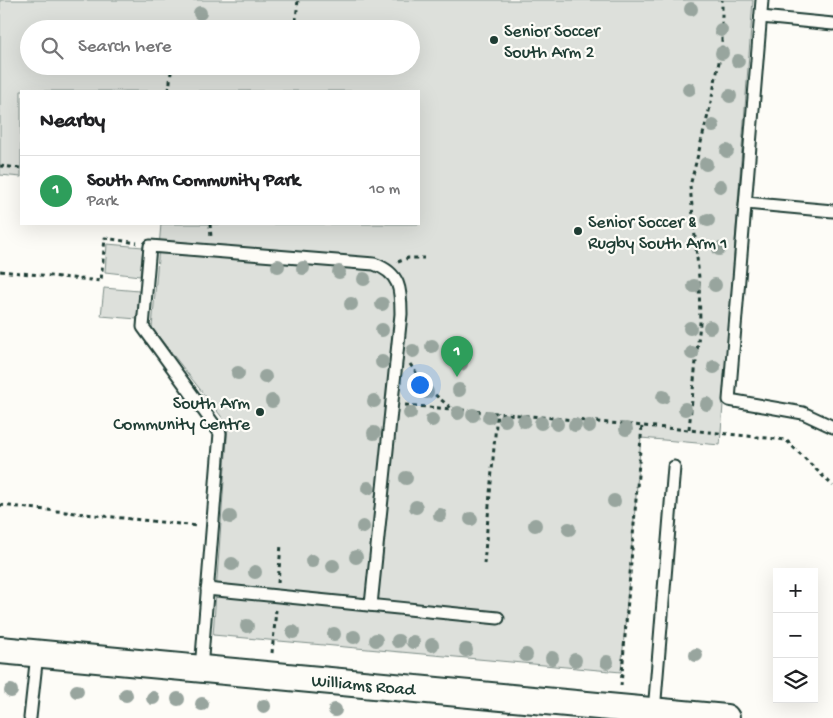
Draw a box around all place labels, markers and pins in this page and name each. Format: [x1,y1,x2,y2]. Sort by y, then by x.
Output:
place label: Senior Soccer South Arm 2 [504,22,601,64]
marker: Senior Soccer South Arm 2 [488,34,500,46]
place label: Senior Soccer & Rugby South Arm 1 [588,213,727,255]
marker: Senior Soccer & Rugby South Arm 1 [572,225,584,237]
pin: 1 [441,336,473,377]
place label: South Arm Community Centre [113,394,251,436]
marker: South Arm Community Centre [254,406,266,418]

